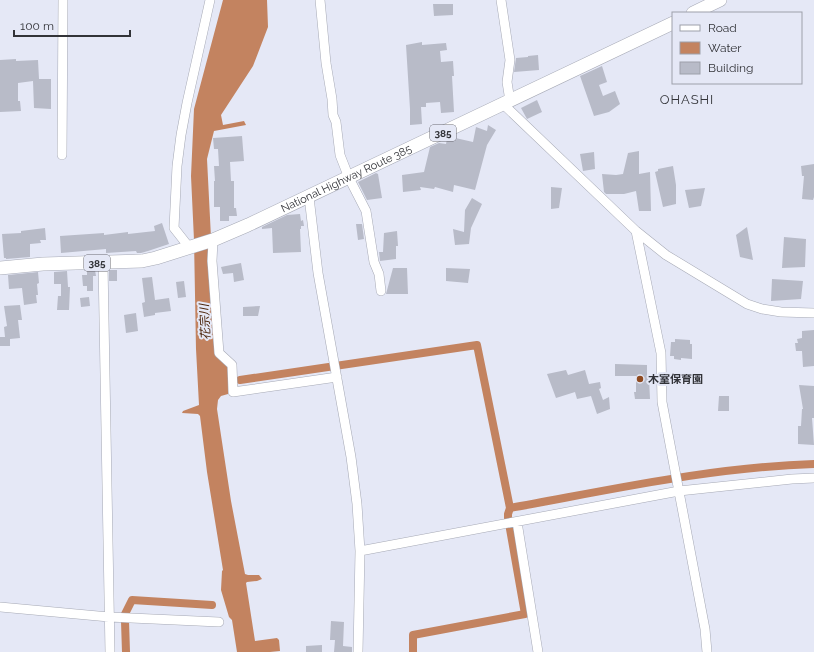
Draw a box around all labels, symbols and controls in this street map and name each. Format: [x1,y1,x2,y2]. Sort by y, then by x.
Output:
scale bar [14,12,130,38]
legend [672,12,802,84]
text: 100 m [20,19,54,33]
text: Road [708,21,737,35]
text: Water [708,41,742,55]
text: Building [708,61,754,75]
district label: OHASHI [660,92,714,107]
road number: 385 [430,125,456,141]
street label: National Highway Route 385 [279,142,414,215]
road number: 385 [84,255,110,271]
water label: 花宗川 [197,302,213,340]
place label: 木室保育園 [648,373,703,386]
marker: 木室保育園 [635,374,645,384]

